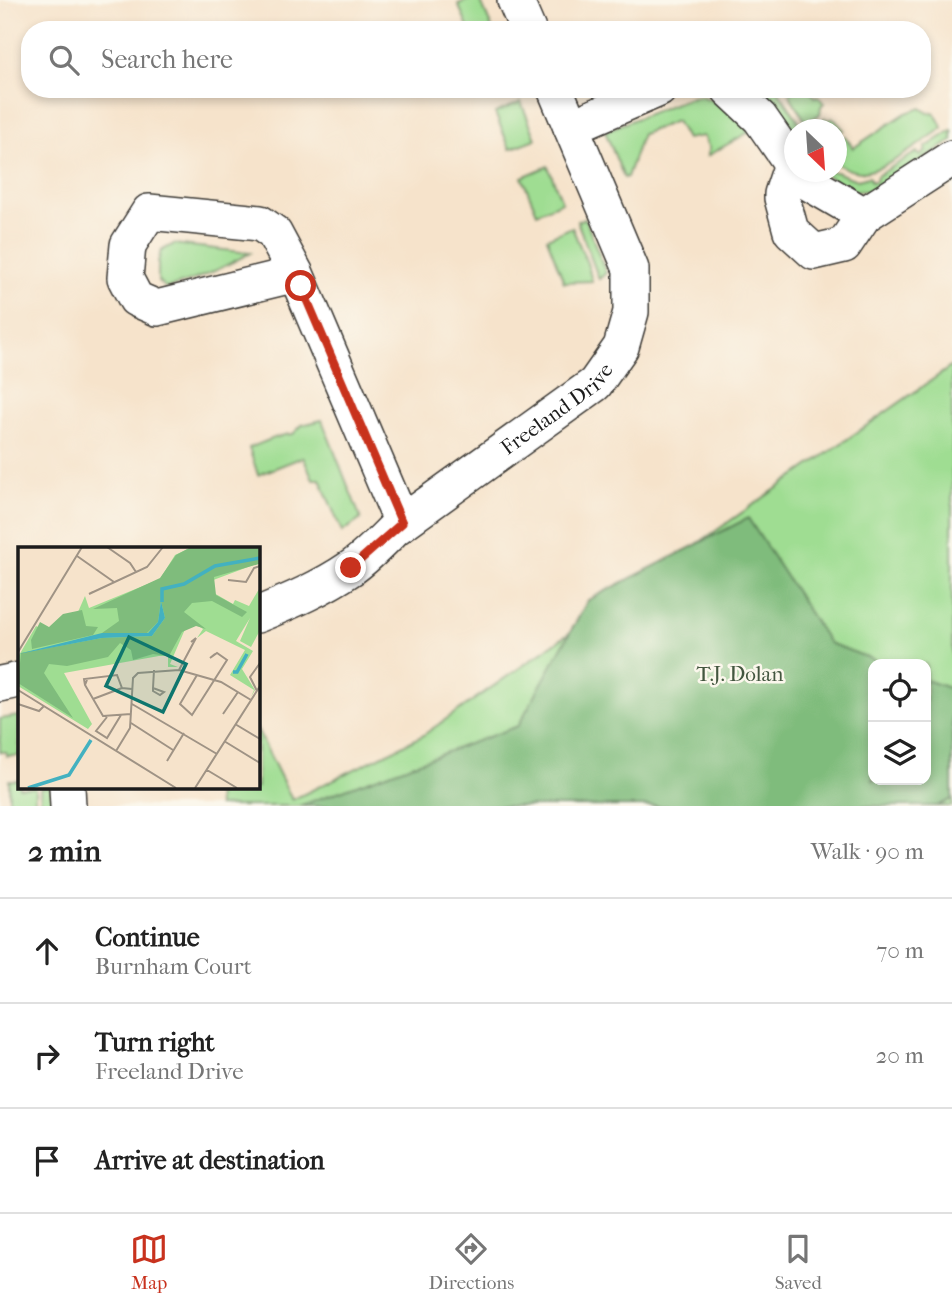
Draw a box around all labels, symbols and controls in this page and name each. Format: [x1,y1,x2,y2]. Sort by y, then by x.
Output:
search box [21,21,931,98]
icon: search [45,41,83,79]
text: Search here [101,44,233,75]
north arrow [784,119,847,182]
route start [285,270,316,301]
street label: Freeland Drive [496,359,618,460]
inset map [18,547,259,788]
route end [335,552,366,583]
map controls [868,659,931,785]
button: locate [868,659,931,722]
park label: T.J. Dolan [697,662,783,686]
button: layers [868,722,931,785]
text: 2 min [28,834,101,869]
text: Walk · 90 m [811,838,924,865]
text: Continue [95,922,200,953]
icon: ahead [28,932,66,970]
text: 70 m [876,937,924,964]
text: Burnham Court [95,953,252,980]
text: Turn right [95,1027,215,1058]
icon: right [28,1037,66,1075]
text: 20 m [875,1042,924,1069]
text: Freeland Drive [95,1058,244,1085]
icon: arrive [28,1142,66,1180]
text: Arrive at destination [95,1145,325,1176]
tab: Map [130,1230,168,1294]
tab: Directions [429,1230,514,1294]
tab: Saved [775,1230,822,1294]

